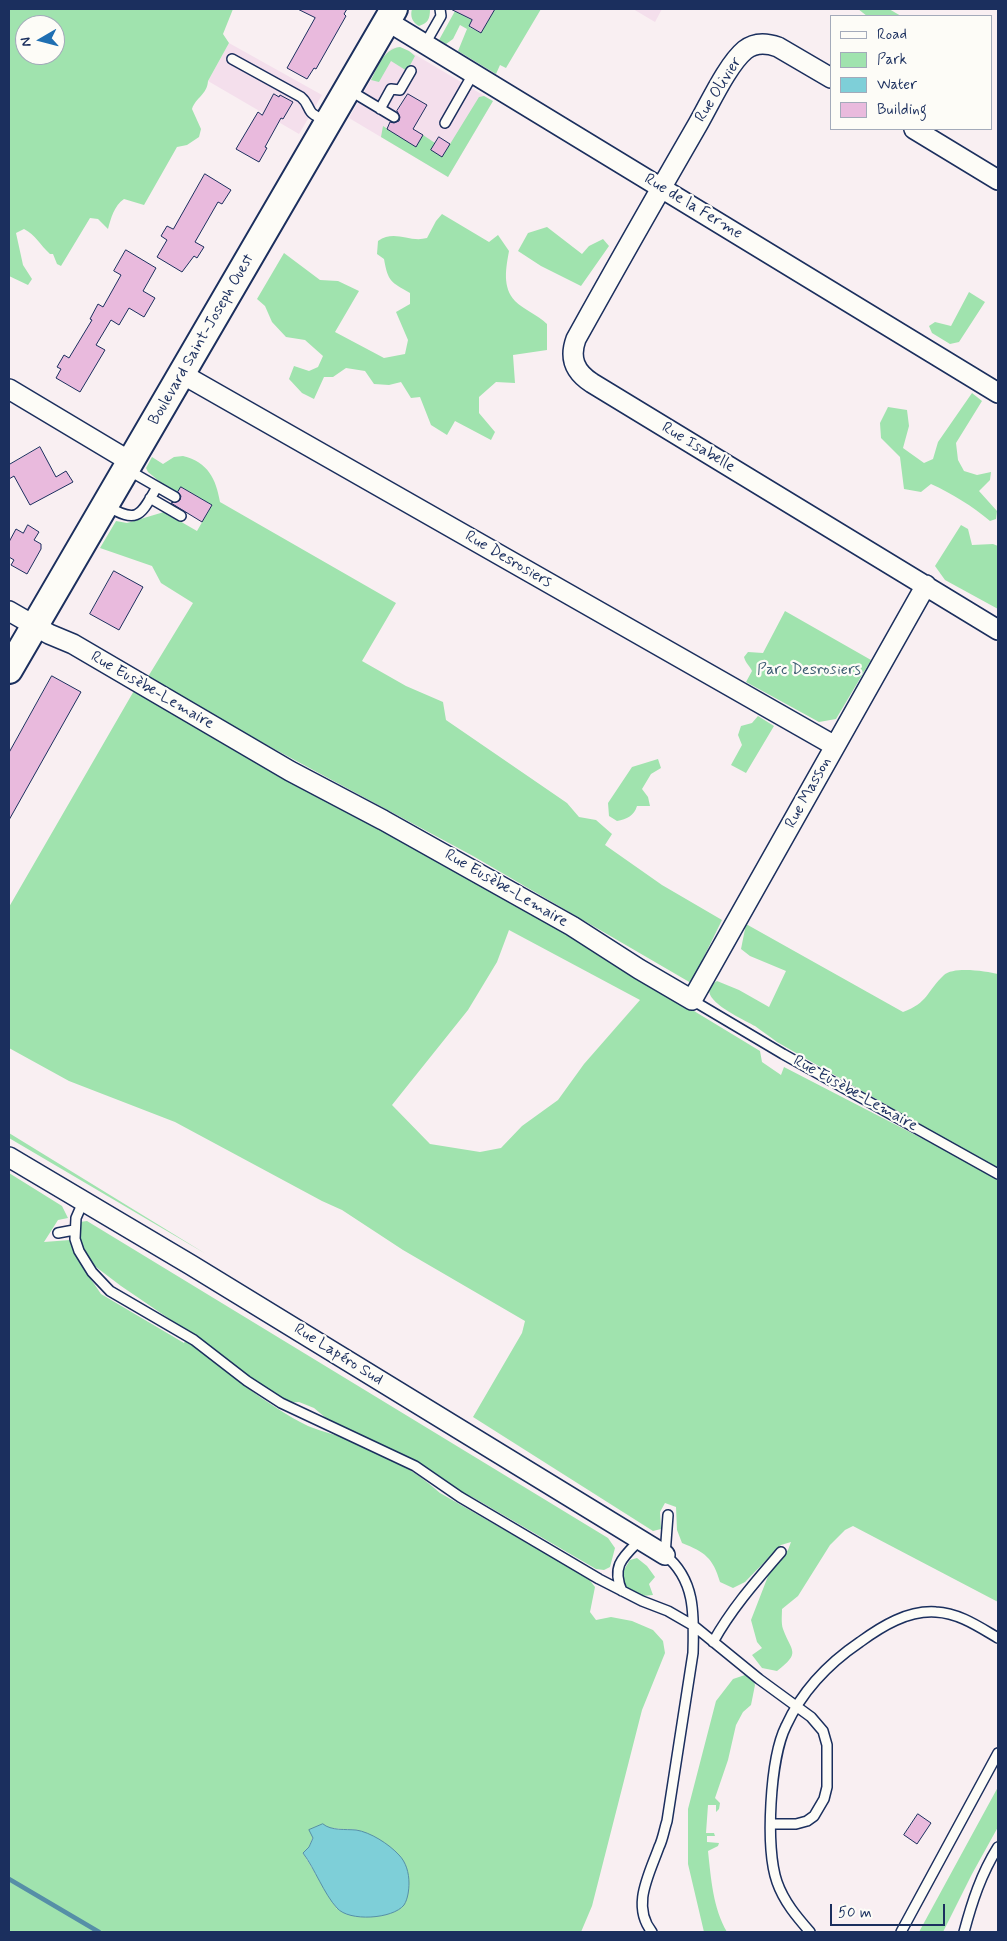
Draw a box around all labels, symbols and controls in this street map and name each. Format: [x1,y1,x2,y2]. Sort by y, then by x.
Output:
north arrow [15,15,65,65]
legend [830,15,992,130]
text: Road [877,25,907,45]
text: N [17,36,36,48]
text: Park [877,50,907,70]
street label: Rue Olivier [691,54,747,126]
text: Water [877,75,917,95]
text: Building [877,100,927,120]
street label: Rue de la Ferme [640,170,746,244]
street label: Boulevard Saint-Joseph Ouest [145,251,259,429]
street label: Rue Isabelle [658,419,738,477]
street label: Rue Desrosiers [461,527,555,593]
street label: Rue Eusèbe-Lemaire [87,648,217,734]
park label: Parc Desrosiers [757,661,861,681]
street label: Rue Masson [782,754,836,832]
street label: Rue Eusèbe-Lemaire [441,846,571,932]
street label: Rue Eusèbe-Lemaire [789,1052,921,1136]
street label: Rue Lapéro Sud [290,1320,386,1390]
scale bar [832,1894,947,1926]
text: 50 m [838,1903,872,1923]

